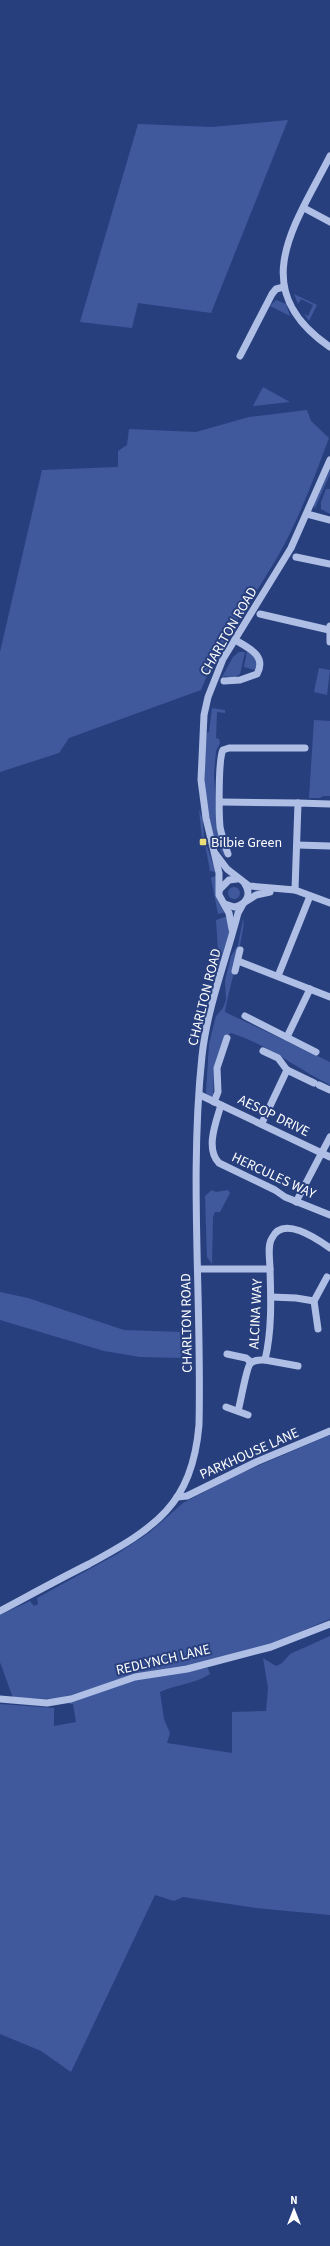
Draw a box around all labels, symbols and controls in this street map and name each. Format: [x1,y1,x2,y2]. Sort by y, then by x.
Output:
street label: CHARLTON ROAD [195,583,262,680]
place label: Bilbie Green [211,833,282,853]
marker: Bilbie Green [198,837,208,847]
street label: CHARLTON ROAD [183,947,227,1048]
street label: AESOP DRIVE [234,1090,313,1142]
street label: HERCULES WAY [228,1148,319,1204]
street label: CHARLTON ROAD [176,1273,198,1373]
street label: ALCINA WAY [244,1278,268,1350]
street label: PARKHOUSE LANE [197,1423,302,1485]
street label: REDLYNCH LANE [114,1639,212,1681]
north arrow [274,2190,314,2230]
text: N [290,2193,298,2208]

